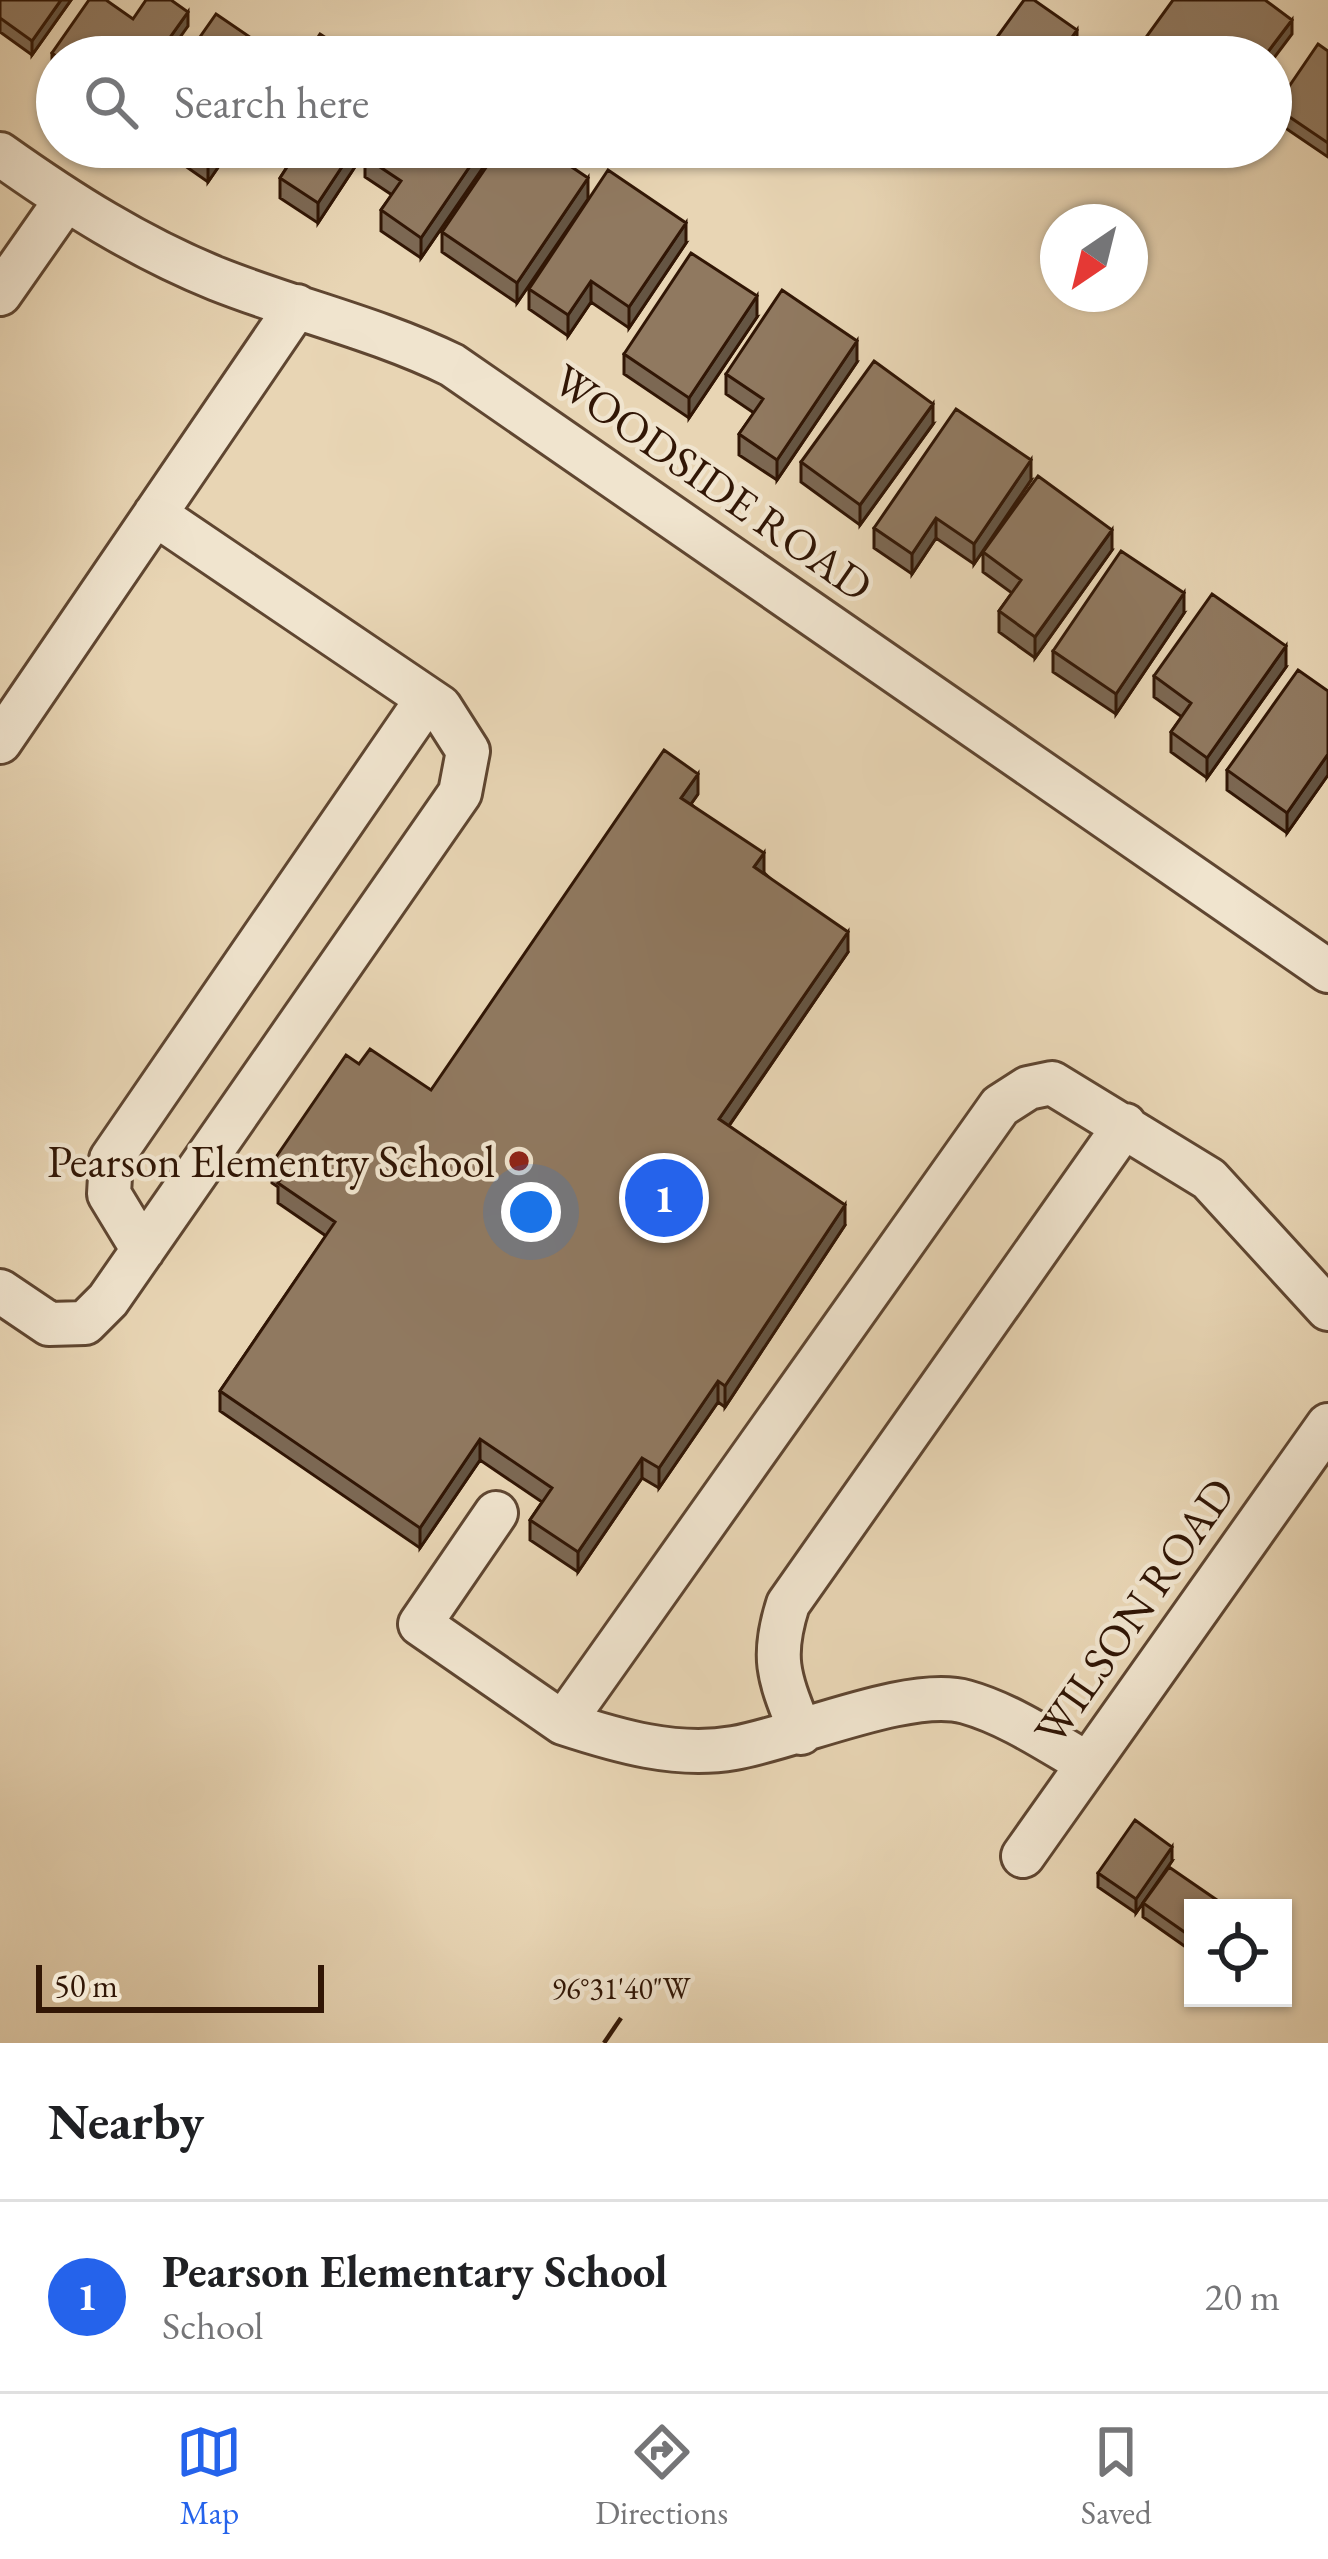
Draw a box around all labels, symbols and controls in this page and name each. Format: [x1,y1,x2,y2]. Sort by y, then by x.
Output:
search box [36,36,1292,168]
icon: search [78,69,144,135]
text: Search here [174,73,369,131]
north arrow [1040,204,1148,312]
street label: WOODSIDE ROAD [542,350,884,614]
place label: Pearson Elementry School [47,1132,495,1190]
marker: Pearson Elementry School [506,1148,532,1174]
pin: 1 [625,1153,703,1243]
your location [501,1182,561,1242]
street label: WILSON ROAD [1021,1466,1247,1756]
map controls [1184,1899,1292,2007]
button: locate [1184,1899,1292,2007]
scale bar [36,1959,324,2012]
text: 50 m [54,1964,118,2007]
text: 96°31'40"W [552,1969,691,2008]
text: Nearby [48,2088,204,2154]
text: Pearson Elementary School [162,2242,668,2300]
text: 1 [77,2271,97,2322]
text: 20 m [1204,2271,1280,2322]
text: School [162,2300,263,2351]
tab: Map [176,2419,242,2534]
tab: Directions [595,2419,728,2534]
tab: Saved [1081,2419,1152,2534]

